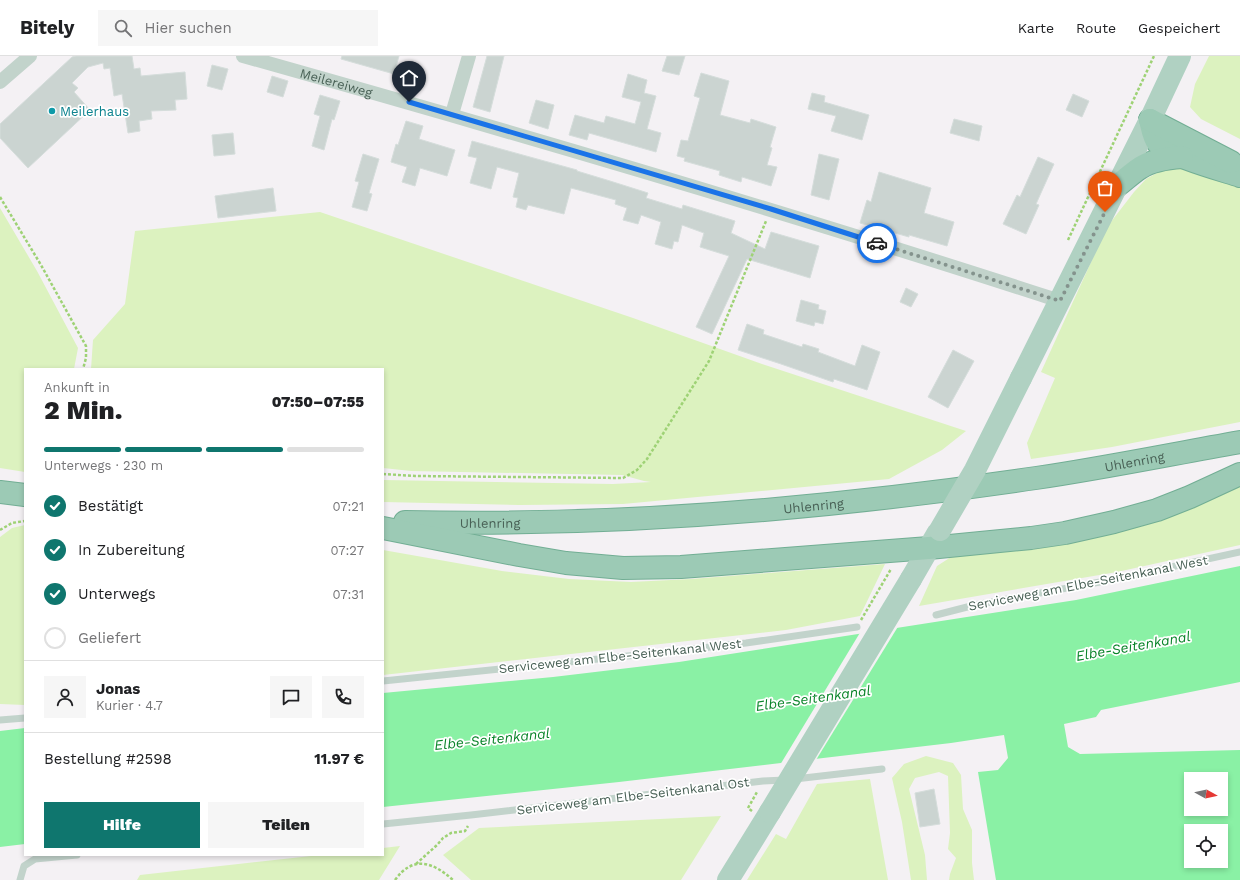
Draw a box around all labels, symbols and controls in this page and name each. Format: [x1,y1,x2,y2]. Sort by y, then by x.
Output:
search box [98,10,378,46]
text: Bitely [20,16,74,39]
icon: search [112,17,134,39]
text: Hier suchen [144,19,232,37]
text: Karte [1018,20,1054,36]
text: Route [1076,20,1116,36]
text: Gespeichert [1138,20,1220,36]
pin [392,61,426,102]
street label: Meilereiweg [298,65,374,100]
icon: home [398,67,420,89]
place label: Meilerhaus [60,104,129,119]
marker: Meilerhaus [47,106,57,116]
pin [1088,171,1122,212]
icon: bag [1094,177,1116,199]
courier [857,223,897,263]
icon: car [866,232,888,254]
text: Ankunft in [44,380,110,395]
text: 07:50–07:55 [272,393,364,411]
text: 2 Min. [44,395,122,425]
street label: Uhlenring [1103,449,1166,474]
text: Unterwegs · 230 m [44,458,163,473]
icon: check [44,495,66,517]
street label: Uhlenring [783,495,844,516]
text: Bestätigt [78,497,143,515]
text: 07:21 [332,499,364,514]
street label: Uhlenring [460,515,520,530]
icon: check [44,539,66,561]
text: In Zubereitung [78,541,185,559]
text: 07:27 [330,543,364,558]
street label: Serviceweg am Elbe-Seitenkanal West [967,552,1210,614]
icon: check [44,583,66,605]
text: Unterwegs [78,585,156,603]
text: 07:31 [332,587,364,602]
water label: Elbe-Seitenkanal [1074,628,1192,664]
text: Geliefert [78,629,141,647]
street label: Serviceweg am Elbe-Seitenkanal West [498,636,743,676]
button: person [44,676,86,718]
button: chat [270,676,312,718]
button: phone [322,676,364,718]
text: Jonas [96,680,140,698]
water label: Elbe-Seitenkanal [754,682,872,714]
text: Kurier · 4.7 [96,698,163,713]
water label: Elbe-Seitenkanal [433,725,551,753]
text: Bestellung #2598 [44,750,172,768]
text: 11.97 € [314,750,364,768]
north arrow [1184,772,1228,816]
map controls [1184,772,1228,868]
street label: Serviceweg am Elbe-Seitenkanal Ost [516,774,751,818]
button: Hilfe [44,802,200,848]
button: Teilen [208,802,364,848]
button: locate [1184,824,1228,868]

